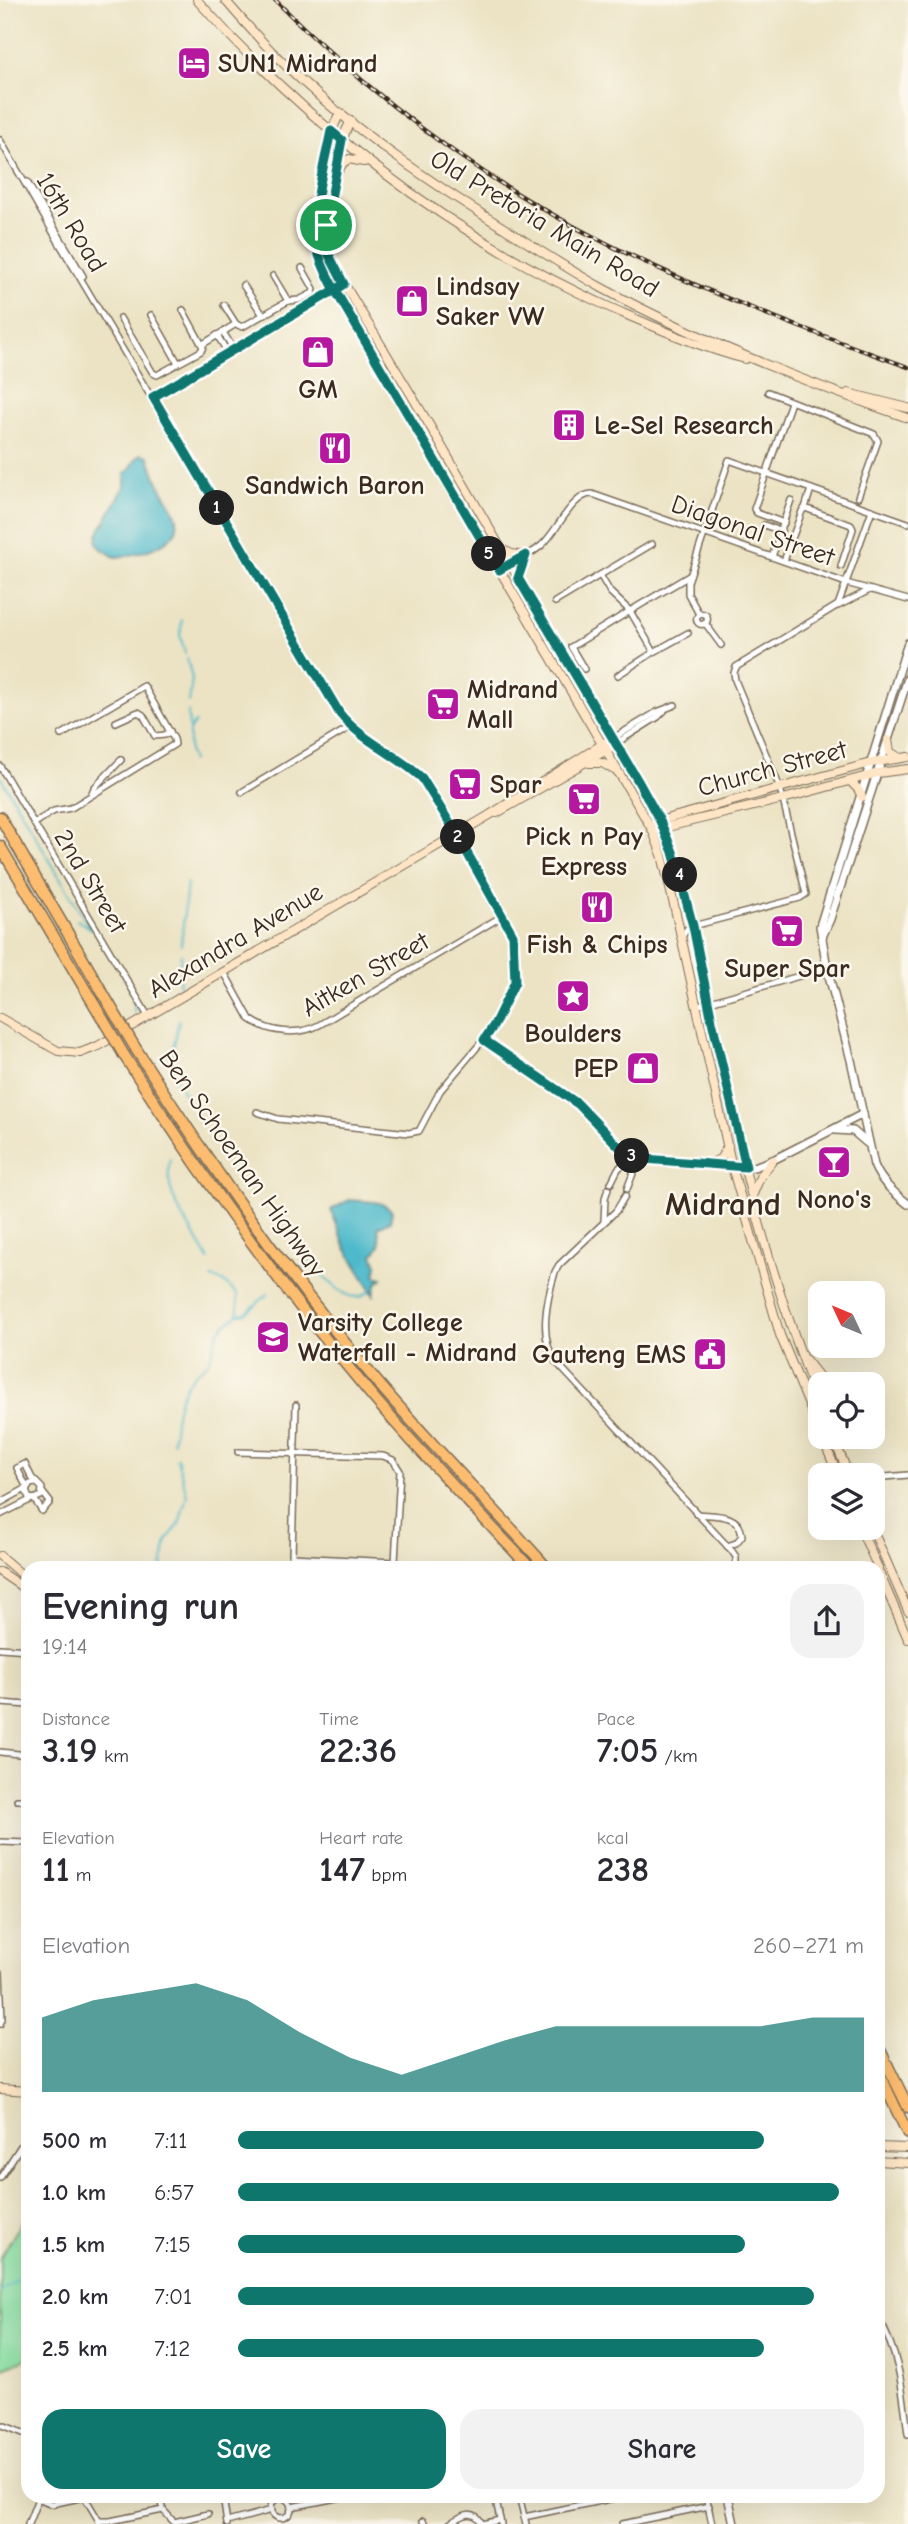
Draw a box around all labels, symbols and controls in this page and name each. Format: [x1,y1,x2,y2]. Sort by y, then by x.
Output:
hotel icon: SUN1 Midrand [175,44,213,82]
place label: SUN1 Midrand [218,49,377,79]
street label: Old Pretoria Main Road [425,144,664,304]
street label: 16th Road [30,167,112,278]
pin [296,195,356,255]
icon: arrive [307,206,345,244]
place label: Lindsay Saker VW [436,272,544,332]
shop icon: Lindsay Saker VW [393,282,431,320]
shop icon: GM [299,333,337,371]
place label: GM [298,375,338,405]
building icon: Le-Sel Research [550,406,588,444]
place label: Le-Sel Research [594,411,774,441]
restaurant icon: Sandwich Baron [316,429,354,467]
place label: Sandwich Baron [245,471,425,501]
street label: Diagonal Street [667,489,840,573]
pin: 1 [200,490,234,526]
text: 1 [213,496,220,518]
pin: 5 [472,536,506,572]
text: 5 [483,542,494,564]
place label: Midrand Mall [467,675,558,735]
supermarket icon: Midrand Mall [424,685,462,723]
street label: Church Street [694,734,852,803]
supermarket icon: Spar [446,765,484,803]
place label: Spar [490,770,542,800]
supermarket icon: Pick n Pay Express [565,780,603,818]
pin: 2 [440,820,476,854]
place label: Pick n Pay Express [525,822,643,882]
street label: 2nd Street [48,824,134,940]
text: 2 [453,825,462,847]
pin: 4 [662,858,698,892]
text: 4 [675,863,684,885]
street label: Alexandra Avenue [143,877,328,1005]
restaurant icon: Fish & Chips [578,888,616,926]
supermarket icon: Super Spar [768,912,806,950]
street label: Aitken Street [297,926,436,1023]
place label: Fish & Chips [526,930,668,960]
place label: Super Spar [724,954,850,984]
place icon: Boulders [554,977,592,1015]
place label: Boulders [525,1019,621,1049]
street label: Ben Schoeman Highway [152,1044,332,1283]
shop icon: PEP [624,1049,662,1087]
place label: PEP [574,1054,619,1084]
pin: 3 [614,1138,650,1174]
bar icon: Nono's [815,1143,853,1181]
text: 3 [627,1144,636,1166]
district label: Midrand [665,1185,781,1223]
place label: Nono's [797,1185,871,1215]
north arrow [808,1281,886,1358]
map controls [808,1281,885,1540]
place label: Varsity College Waterfall - Midrand [298,1308,517,1368]
school or university icon: Varsity College Waterfall - Midrand [254,1318,292,1356]
public building icon: Gauteng EMS [691,1335,729,1373]
place label: Gauteng EMS [532,1340,686,1370]
button: locate [808,1372,885,1449]
button: layers [808,1463,885,1540]
button: share [790,1584,864,1658]
text: Evening run [42,1585,239,1629]
text: 19:14 [42,1633,88,1660]
text: Distance [42,1708,110,1730]
text: Time [319,1708,359,1730]
text: Pace [597,1708,635,1730]
text: 3.19 [42,1730,98,1771]
text: 22:36 [319,1730,397,1771]
text: 7:05 [597,1730,658,1771]
text: km [98,1745,129,1767]
text: /km [658,1745,698,1767]
text: Elevation [42,1827,115,1849]
text: Heart rate [319,1827,403,1849]
text: kcal [597,1827,629,1849]
text: 11 [42,1849,70,1890]
text: 147 [319,1849,365,1890]
text: 238 [597,1849,649,1890]
text: m [70,1864,92,1886]
text: bpm [365,1864,407,1886]
text: Elevation [42,1932,130,1959]
text: 260–271 m [753,1932,864,1959]
text: 500 m [42,2127,107,2154]
text: 7:11 [154,2127,187,2154]
text: 1.0 km [42,2179,106,2206]
text: 6:57 [154,2179,194,2206]
text: 1.5 km [42,2231,105,2258]
text: 7:15 [154,2231,191,2258]
text: 2.0 km [42,2283,108,2310]
text: 7:01 [154,2283,192,2310]
text: 2.5 km [42,2335,108,2362]
text: 7:12 [154,2335,190,2362]
button: Save [42,2409,446,2489]
button: Share [460,2409,864,2489]

